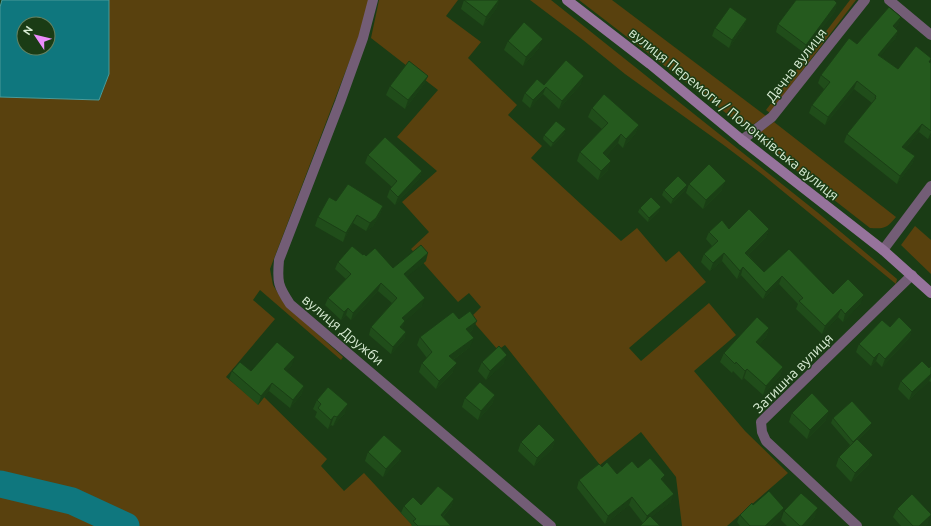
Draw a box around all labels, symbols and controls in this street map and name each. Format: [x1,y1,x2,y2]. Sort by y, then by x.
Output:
north arrow [16,16,56,56]
text: N [21,23,35,37]
street label: вулиця Перемоги / Полонківська вулиця [626,24,842,204]
street label: Дачна вулиця [762,25,830,105]
street label: вулиця Дружби [299,291,387,369]
street label: Затишна вулиця [750,330,836,416]

